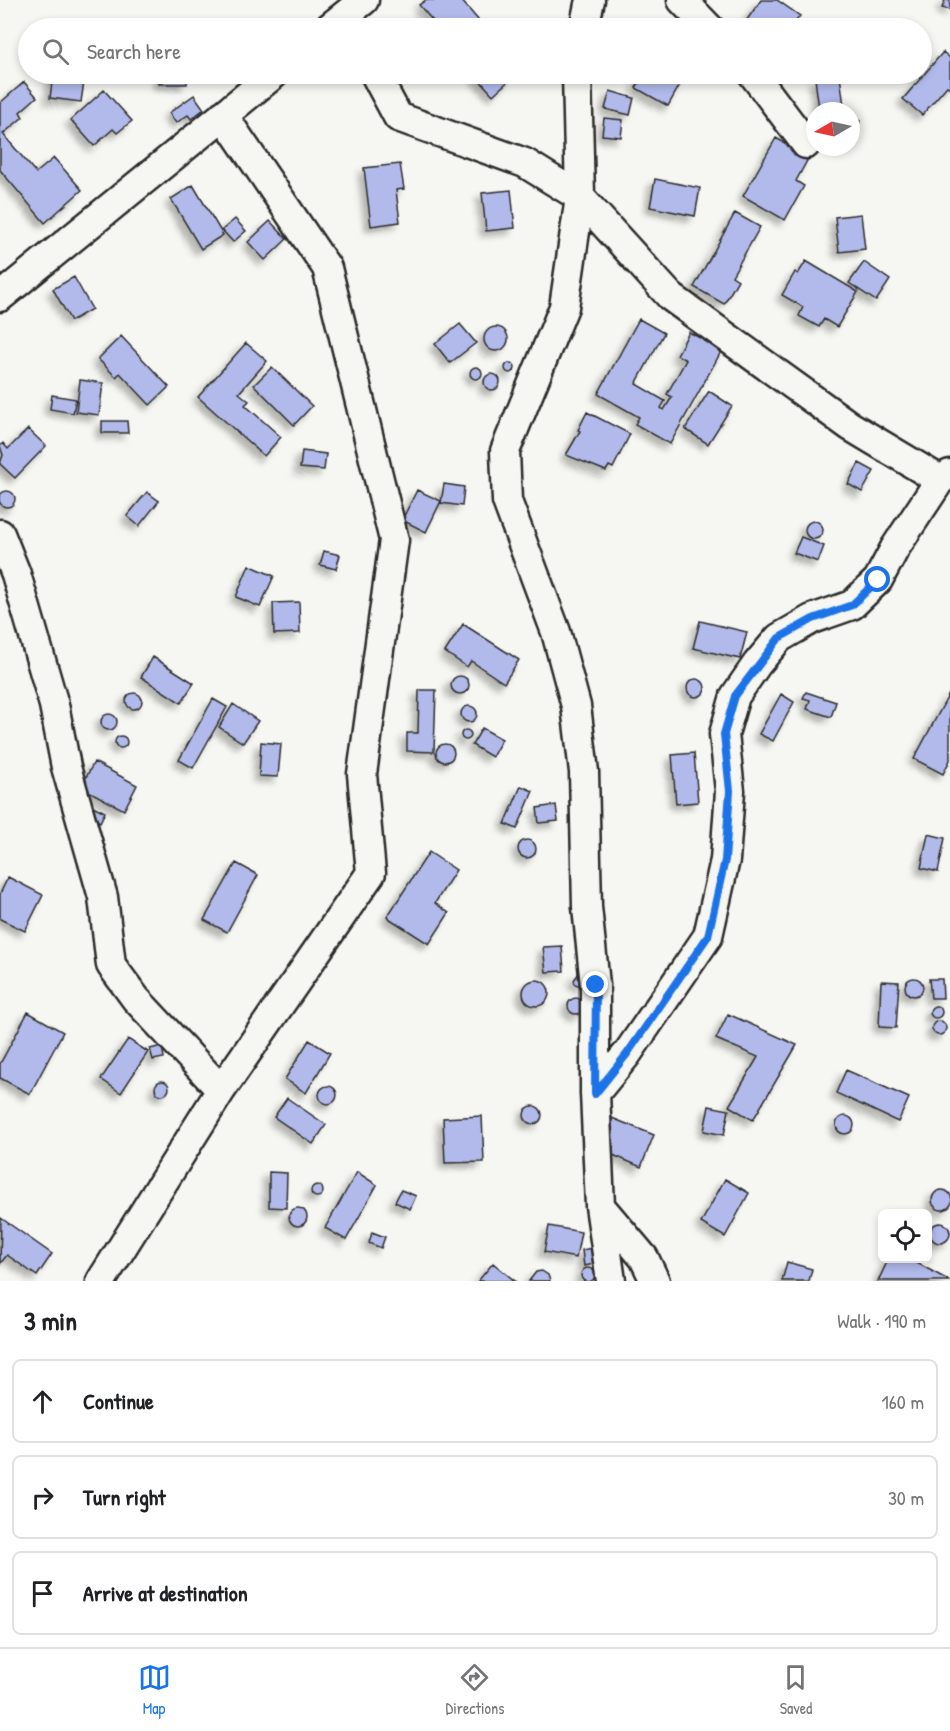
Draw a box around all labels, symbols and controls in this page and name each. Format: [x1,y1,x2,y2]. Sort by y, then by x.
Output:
search box [18,18,932,84]
icon: search [39,35,72,68]
text: Search here [87,36,181,66]
north arrow [806,102,860,156]
route start [864,566,890,592]
route end [582,971,608,997]
map controls [878,1209,932,1263]
button: locate [878,1209,932,1263]
text: 3 min [24,1303,77,1338]
text: Walk · 190 m [837,1307,926,1334]
icon: ahead [26,1385,59,1418]
text: Continue [83,1386,154,1416]
text: 160 m [882,1388,924,1415]
icon: right [26,1481,59,1514]
text: Turn right [83,1482,166,1512]
text: 30 m [888,1484,924,1511]
icon: arrive [26,1577,59,1610]
text: Arrive at destination [83,1578,248,1608]
tab: Map [138,1661,171,1719]
tab: Directions [446,1661,504,1719]
tab: Saved [779,1661,812,1719]

